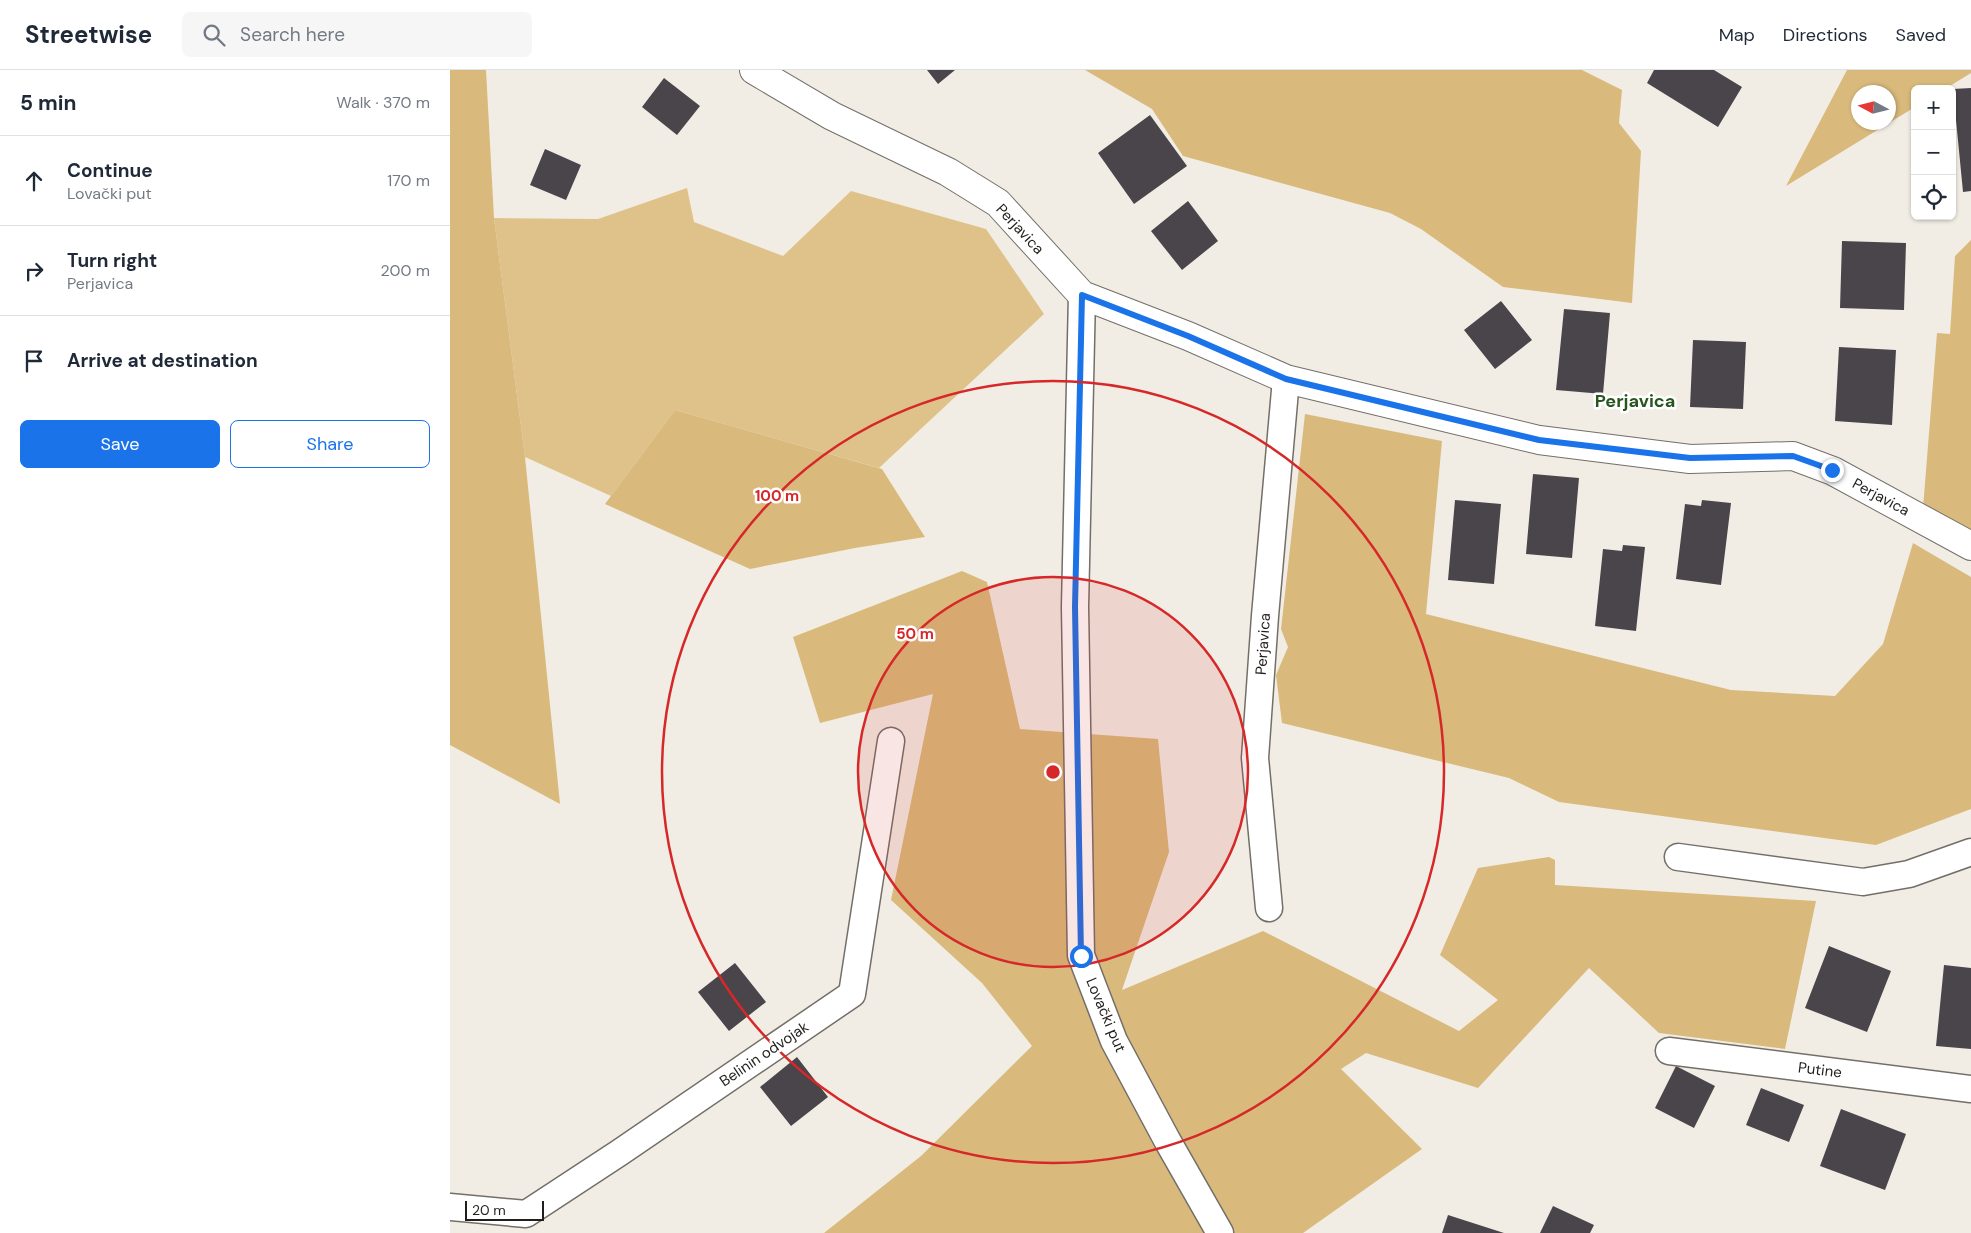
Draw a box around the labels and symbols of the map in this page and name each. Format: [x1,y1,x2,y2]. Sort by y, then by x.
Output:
north arrow [1851,85,1896,130]
street label: Perjavica [992,199,1048,259]
district label: Perjavica [1595,389,1675,413]
route end [1821,459,1844,482]
street label: Perjavica [1849,474,1913,520]
text: 100 m [755,486,799,506]
street label: Perjavica [1251,612,1275,676]
text: 50 m [896,624,934,644]
centre of rings [1044,763,1062,781]
route start [1070,945,1093,968]
street label: Lovački put [1081,975,1131,1056]
street label: Belinin odvojak [716,1017,813,1091]
street label: Putine [1797,1057,1843,1083]
scale bar [465,1198,544,1221]

